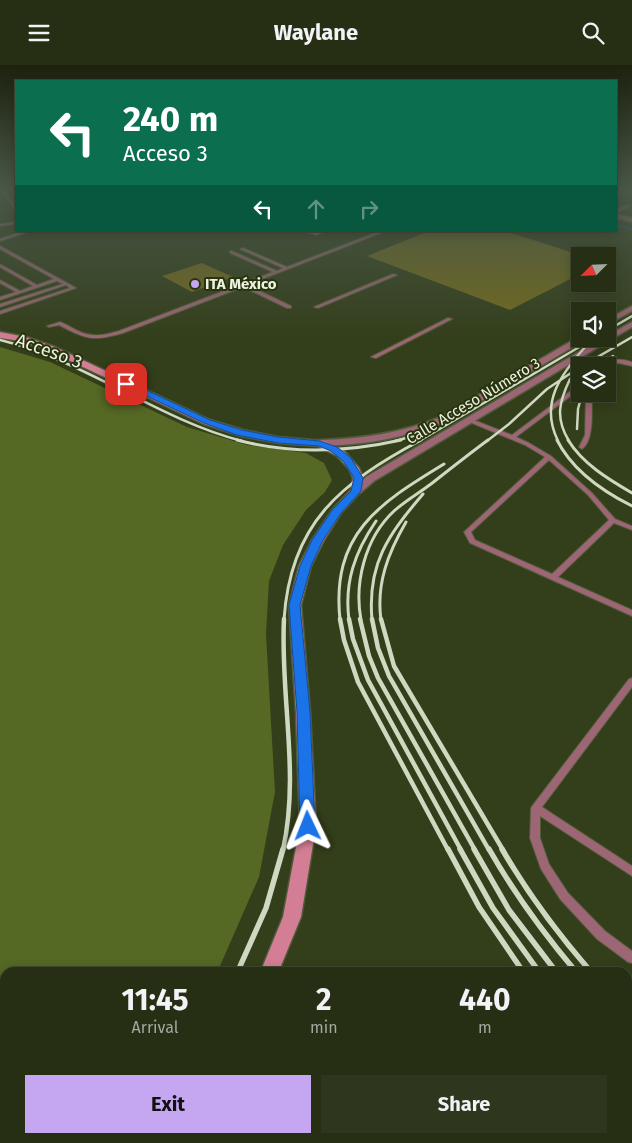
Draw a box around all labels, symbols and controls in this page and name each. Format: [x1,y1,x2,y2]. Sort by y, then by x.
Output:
icon: menu [25,19,53,47]
text: Waylane [274,19,358,46]
icon: search [579,19,607,47]
text: 240 m [123,98,218,140]
icon: left [40,100,105,165]
text: Acceso 3 [123,140,208,167]
icon: left [249,195,277,223]
icon: ahead [302,195,330,223]
icon: right [355,195,383,223]
north arrow [571,247,616,293]
map controls [571,247,616,402]
place label: ITA México [205,275,277,293]
marker: ITA México [189,278,201,290]
button: sound [571,302,616,347]
street label: Acceso 3 [13,329,85,373]
street label: Calle Acceso Número 3 [403,354,543,448]
button: layers [571,357,616,402]
pin [105,363,147,405]
icon: arrive [112,370,140,398]
position arrow [281,799,333,851]
text: 11:45 [121,982,189,1018]
text: 2 [316,982,332,1018]
text: 440 [459,982,511,1018]
text: Arrival [132,1018,178,1037]
text: min [310,1018,338,1037]
text: m [478,1018,492,1037]
button: Exit [25,1075,311,1133]
button: Share [321,1075,607,1133]

